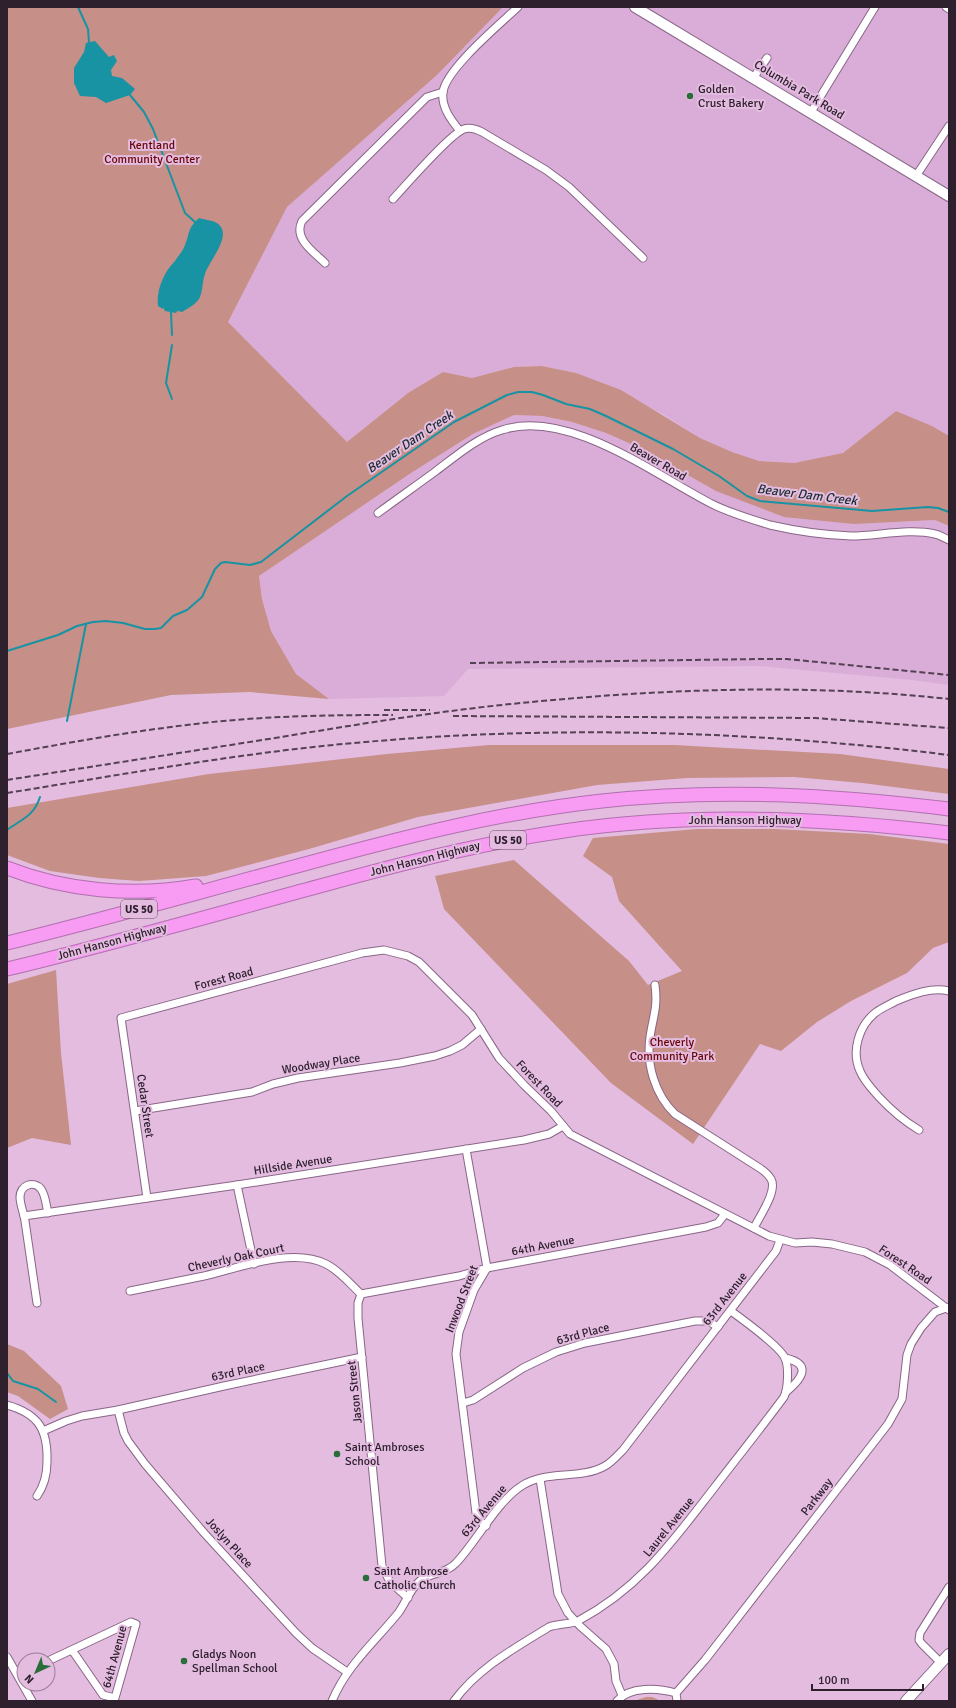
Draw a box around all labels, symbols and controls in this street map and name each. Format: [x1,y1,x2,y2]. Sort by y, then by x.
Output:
street label: Columbia Park Road [751,57,847,123]
place label: Golden Crust Bakery [698,82,764,111]
marker: Golden Crust Bakery [685,91,695,101]
park label: Kentland Community Center [104,138,200,167]
water label: Beaver Dam Creek [364,406,457,477]
street label: Beaver Road [627,440,689,484]
water label: Beaver Dam Creek [756,481,859,509]
street label: John Hanson Highway [689,813,802,828]
road number: US 50 [490,831,526,849]
street label: John Hanson Highway [368,838,482,880]
road number: US 50 [121,900,157,918]
street label: John Hanson Highway [56,920,169,964]
street label: Forest Road [193,964,255,994]
park label: Cheverly Community Park [630,1035,714,1064]
street label: Woodway Place [281,1050,361,1078]
street label: Forest Road [513,1057,565,1111]
street label: Cedar Street [133,1073,157,1139]
street label: Hillside Avenue [253,1151,333,1179]
street label: 64th Avenue [510,1233,576,1259]
street label: Cheverly Oak Court [186,1240,286,1276]
street label: Forest Road [876,1242,934,1288]
street label: Inwood Street [442,1263,482,1335]
street label: 63rd Avenue [699,1269,751,1329]
street label: 63rd Place [555,1320,611,1348]
street label: 63rd Place [210,1359,266,1385]
street label: Jason Street [344,1360,366,1424]
place label: Saint Ambroses School [345,1440,425,1469]
marker: Saint Ambroses School [332,1449,342,1459]
street label: Parkway [798,1475,836,1519]
street label: 63rd Avenue [458,1482,510,1540]
street label: Laurel Avenue [640,1494,698,1560]
street label: Joslyn Place [202,1515,256,1571]
place label: Saint Ambrose Catholic Church [374,1564,456,1593]
marker: Saint Ambrose Catholic Church [361,1573,371,1583]
street label: 64th Avenue [99,1624,131,1690]
place label: Gladys Noon Spellman School [192,1647,278,1676]
north arrow [16,1652,56,1692]
marker: Gladys Noon Spellman School [179,1656,189,1666]
scale bar [812,1666,923,1692]
text: N [22,1671,37,1686]
text: 100 m [818,1673,850,1688]

